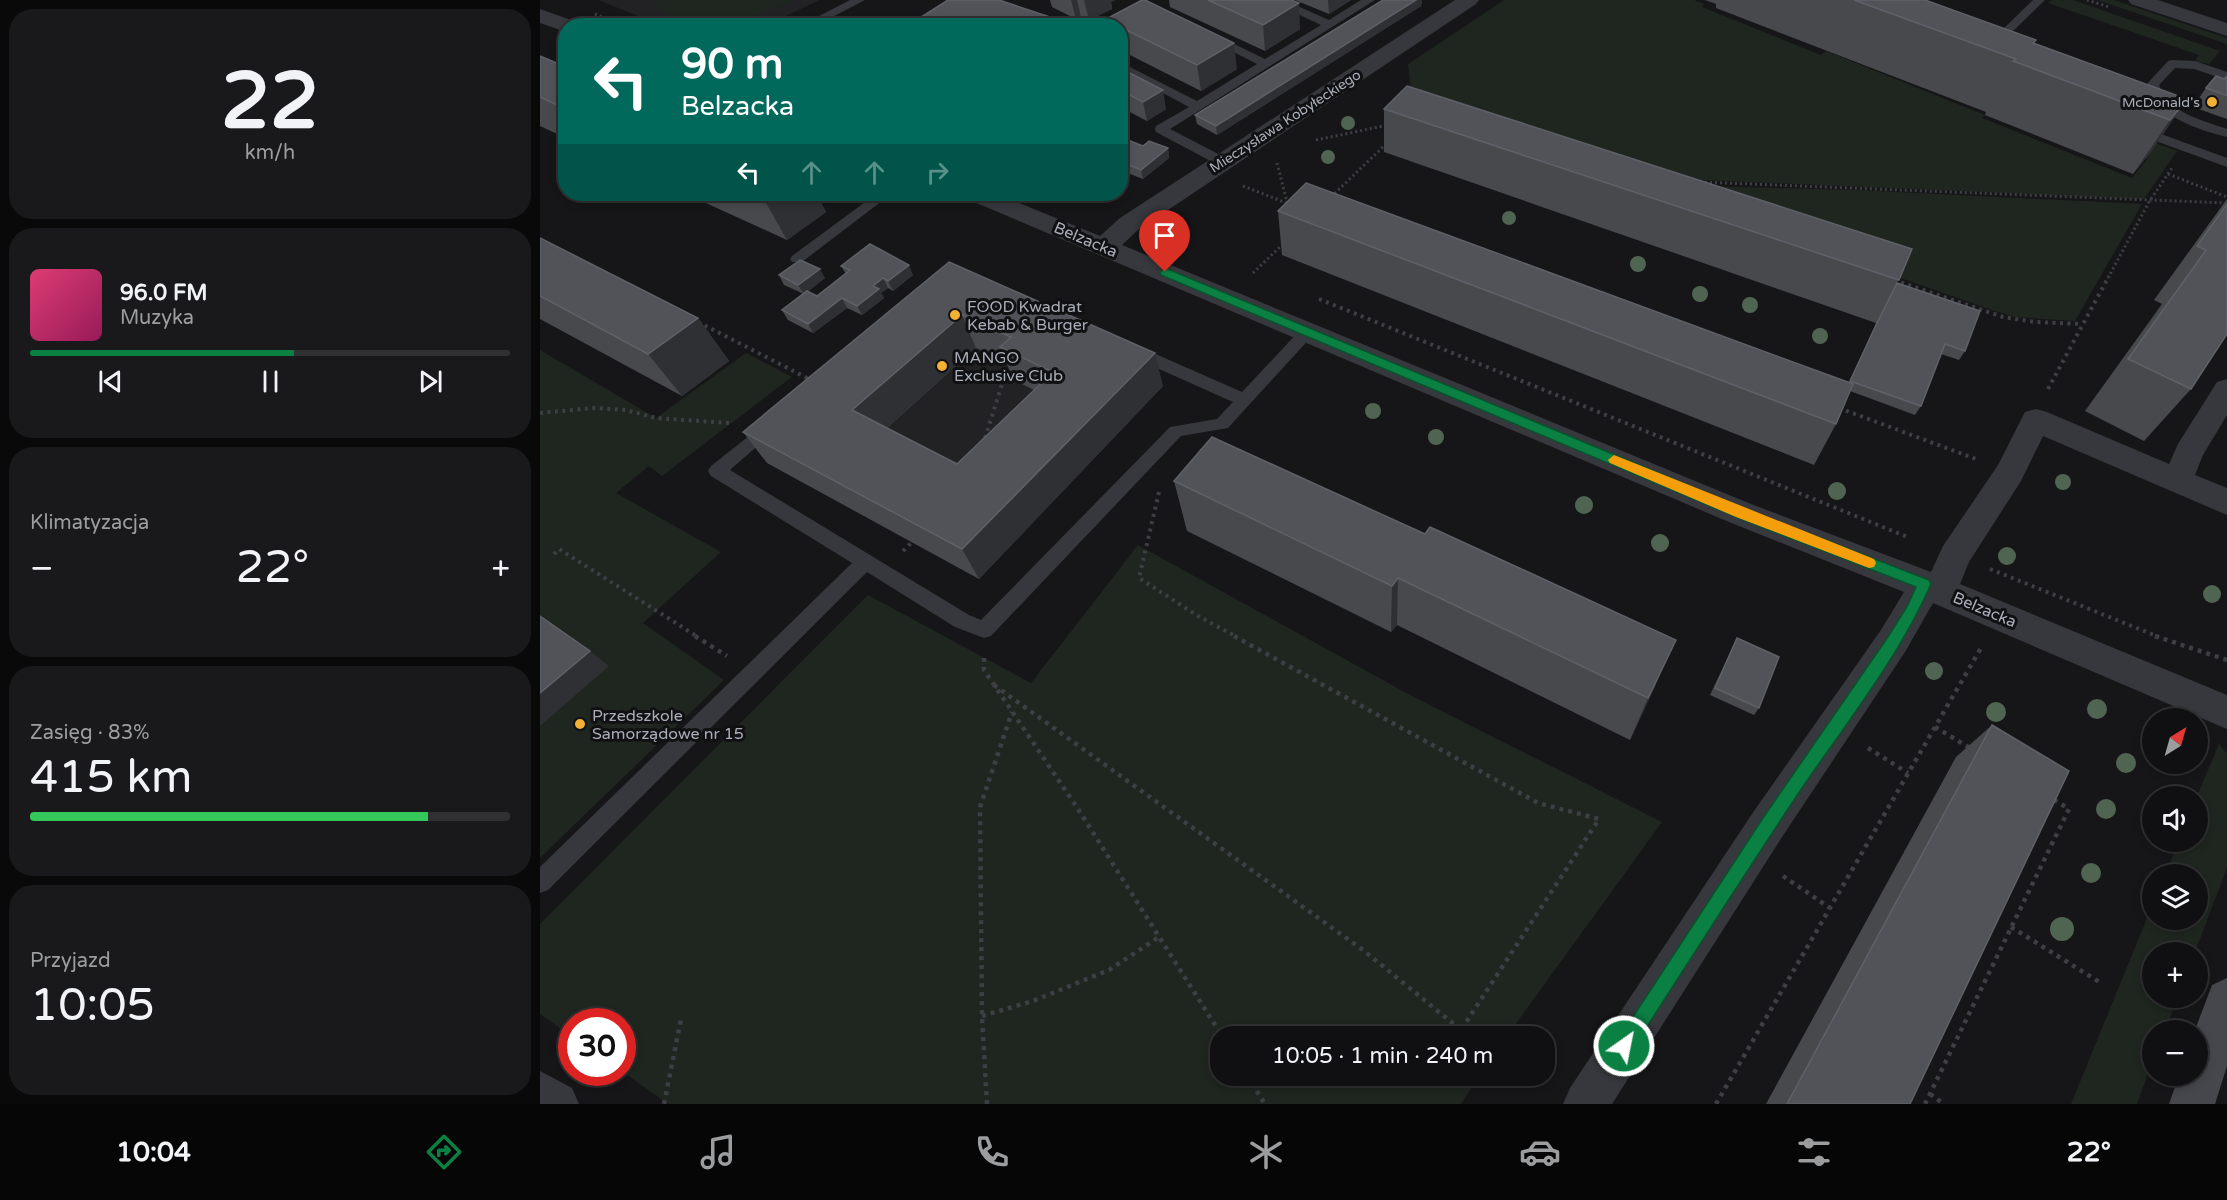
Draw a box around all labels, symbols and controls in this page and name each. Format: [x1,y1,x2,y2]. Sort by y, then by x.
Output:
text: 90 m [681,39,783,90]
icon: left [582,42,660,120]
text: 22 [221,55,319,149]
street label: Mieczysława Kobyłeckiego [1206,66,1364,177]
text: Belzacka [681,90,794,123]
place label: McDonald's [2122,94,2200,111]
marker: McDonald's [2205,95,2219,109]
text: km/h [245,141,295,165]
icon: left [732,156,765,189]
icon: ahead [795,156,828,189]
icon: ahead [858,156,891,189]
icon: right [921,156,954,189]
pin [1139,210,1190,272]
street label: Belzacka [1051,218,1120,262]
icon: arrive [1148,219,1181,252]
text: 96.0 FM [120,280,208,306]
place label: FOOD Kwadrat Kebab & Burger [967,297,1089,335]
text: Muzyka [120,306,194,330]
marker: FOOD Kwadrat Kebab & Burger [948,308,962,322]
place label: MANGO Exclusive Club [954,348,1063,386]
marker: MANGO Exclusive Club [935,359,949,373]
icon: previous [94,365,127,398]
icon: pause [254,365,287,398]
icon: next [414,365,447,398]
text: Klimatyzacja [30,511,149,535]
text: 22° [236,541,309,595]
text: − [30,549,54,588]
text: + [491,549,510,588]
street label: Belzacka [1950,588,2019,632]
place label: Przedszkole Samorządowe nr 15 [592,706,744,744]
north arrow [2142,708,2208,774]
map controls [2142,708,2208,1086]
marker: Przedszkole Samorządowe nr 15 [573,717,587,731]
text: Zasięg · 83% [30,721,150,745]
text: 415 km [30,751,192,805]
button: sound [2142,786,2208,852]
button: layers [2142,864,2208,930]
button: + [2142,942,2208,1008]
text: Przyjazd [30,949,111,973]
text: 10:05 [30,979,155,1033]
speed limit sign: 30 [558,1008,636,1086]
position arrow [1592,1014,1656,1078]
button: − [2142,1020,2208,1086]
text: 10:05 · 1 min · 240 m [1272,1043,1493,1069]
icon: directions [423,1131,465,1173]
icon: music [697,1131,739,1173]
icon: phone [971,1131,1013,1173]
icon: climate [1245,1131,1287,1173]
icon: car [1519,1131,1561,1173]
icon: filters [1793,1131,1835,1173]
text: 10:04 [116,1136,191,1169]
text: 22° [2067,1136,2111,1169]

